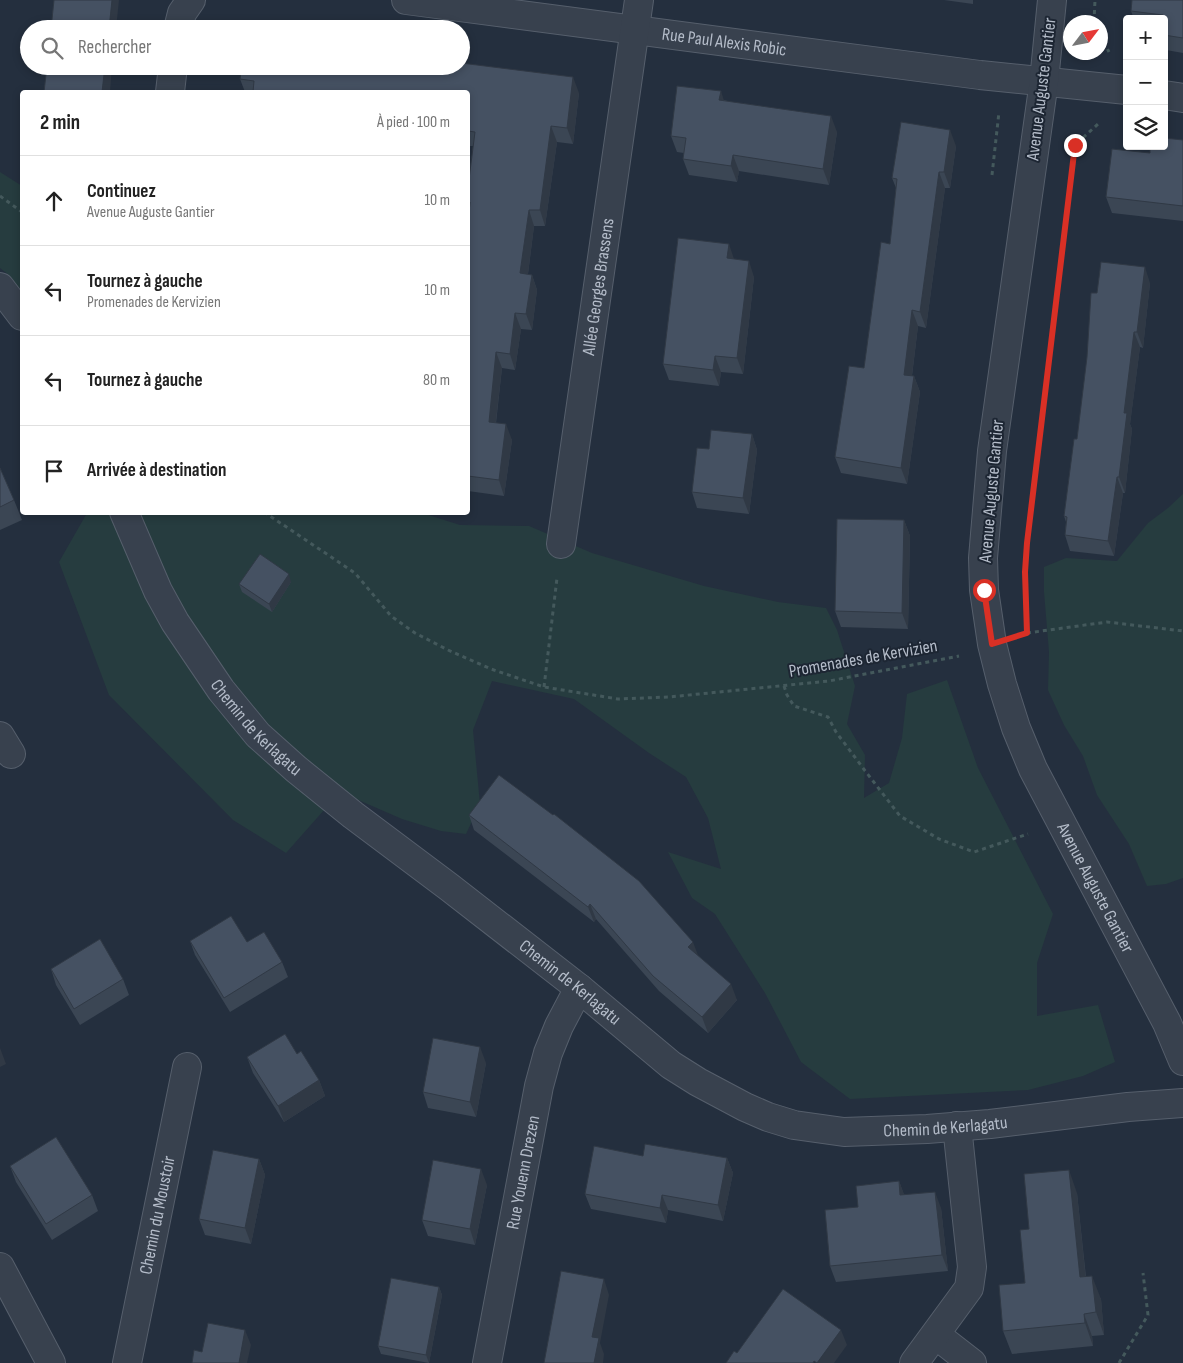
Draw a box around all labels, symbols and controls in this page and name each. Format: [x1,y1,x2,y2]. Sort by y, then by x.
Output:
north arrow [1063,15,1108,60]
map controls [1123,15,1168,150]
button: + [1123,15,1168,60]
street label: Avenue Auguste Gantier [1022,17,1061,163]
search box [20,20,470,75]
street label: Rue Paul Alexis Robic [661,24,788,61]
icon: search [38,34,66,62]
text: Rechercher [78,36,152,59]
button: − [1123,60,1168,105]
button: layers [1123,105,1168,150]
text: 2 min [40,110,80,135]
text: À pied · 100 m [377,113,450,132]
route end [1064,134,1087,157]
text: Continuez [87,180,156,203]
icon: ahead [40,187,68,215]
text: 10 m [424,191,450,210]
text: Avenue Auguste Gantier [87,203,215,222]
street label: Allée Georges Brassens [578,217,619,358]
text: Tournez à gauche [87,270,203,293]
icon: left [40,277,68,305]
text: 10 m [424,281,450,300]
text: Promenades de Kervizien [87,293,221,312]
icon: left [40,367,68,395]
text: Tournez à gauche [87,369,203,392]
text: 80 m [423,371,450,390]
street label: Avenue Auguste Gantier [975,419,1008,564]
icon: arrive [40,457,68,485]
text: Arrivée à destination [87,459,227,482]
route start [973,579,996,602]
street label: Promenades de Kervizien [787,635,939,682]
street label: Chemin de Kerlagatu [206,676,306,780]
street label: Avenue Auguste Gantier [1052,819,1138,956]
street label: Chemin de Kerlagatu [515,935,625,1030]
street label: Chemin de Kerlagatu [883,1112,1009,1142]
street label: Rue Youenn Drezen [502,1114,544,1231]
street label: Chemin du Moustoir [135,1154,180,1276]

